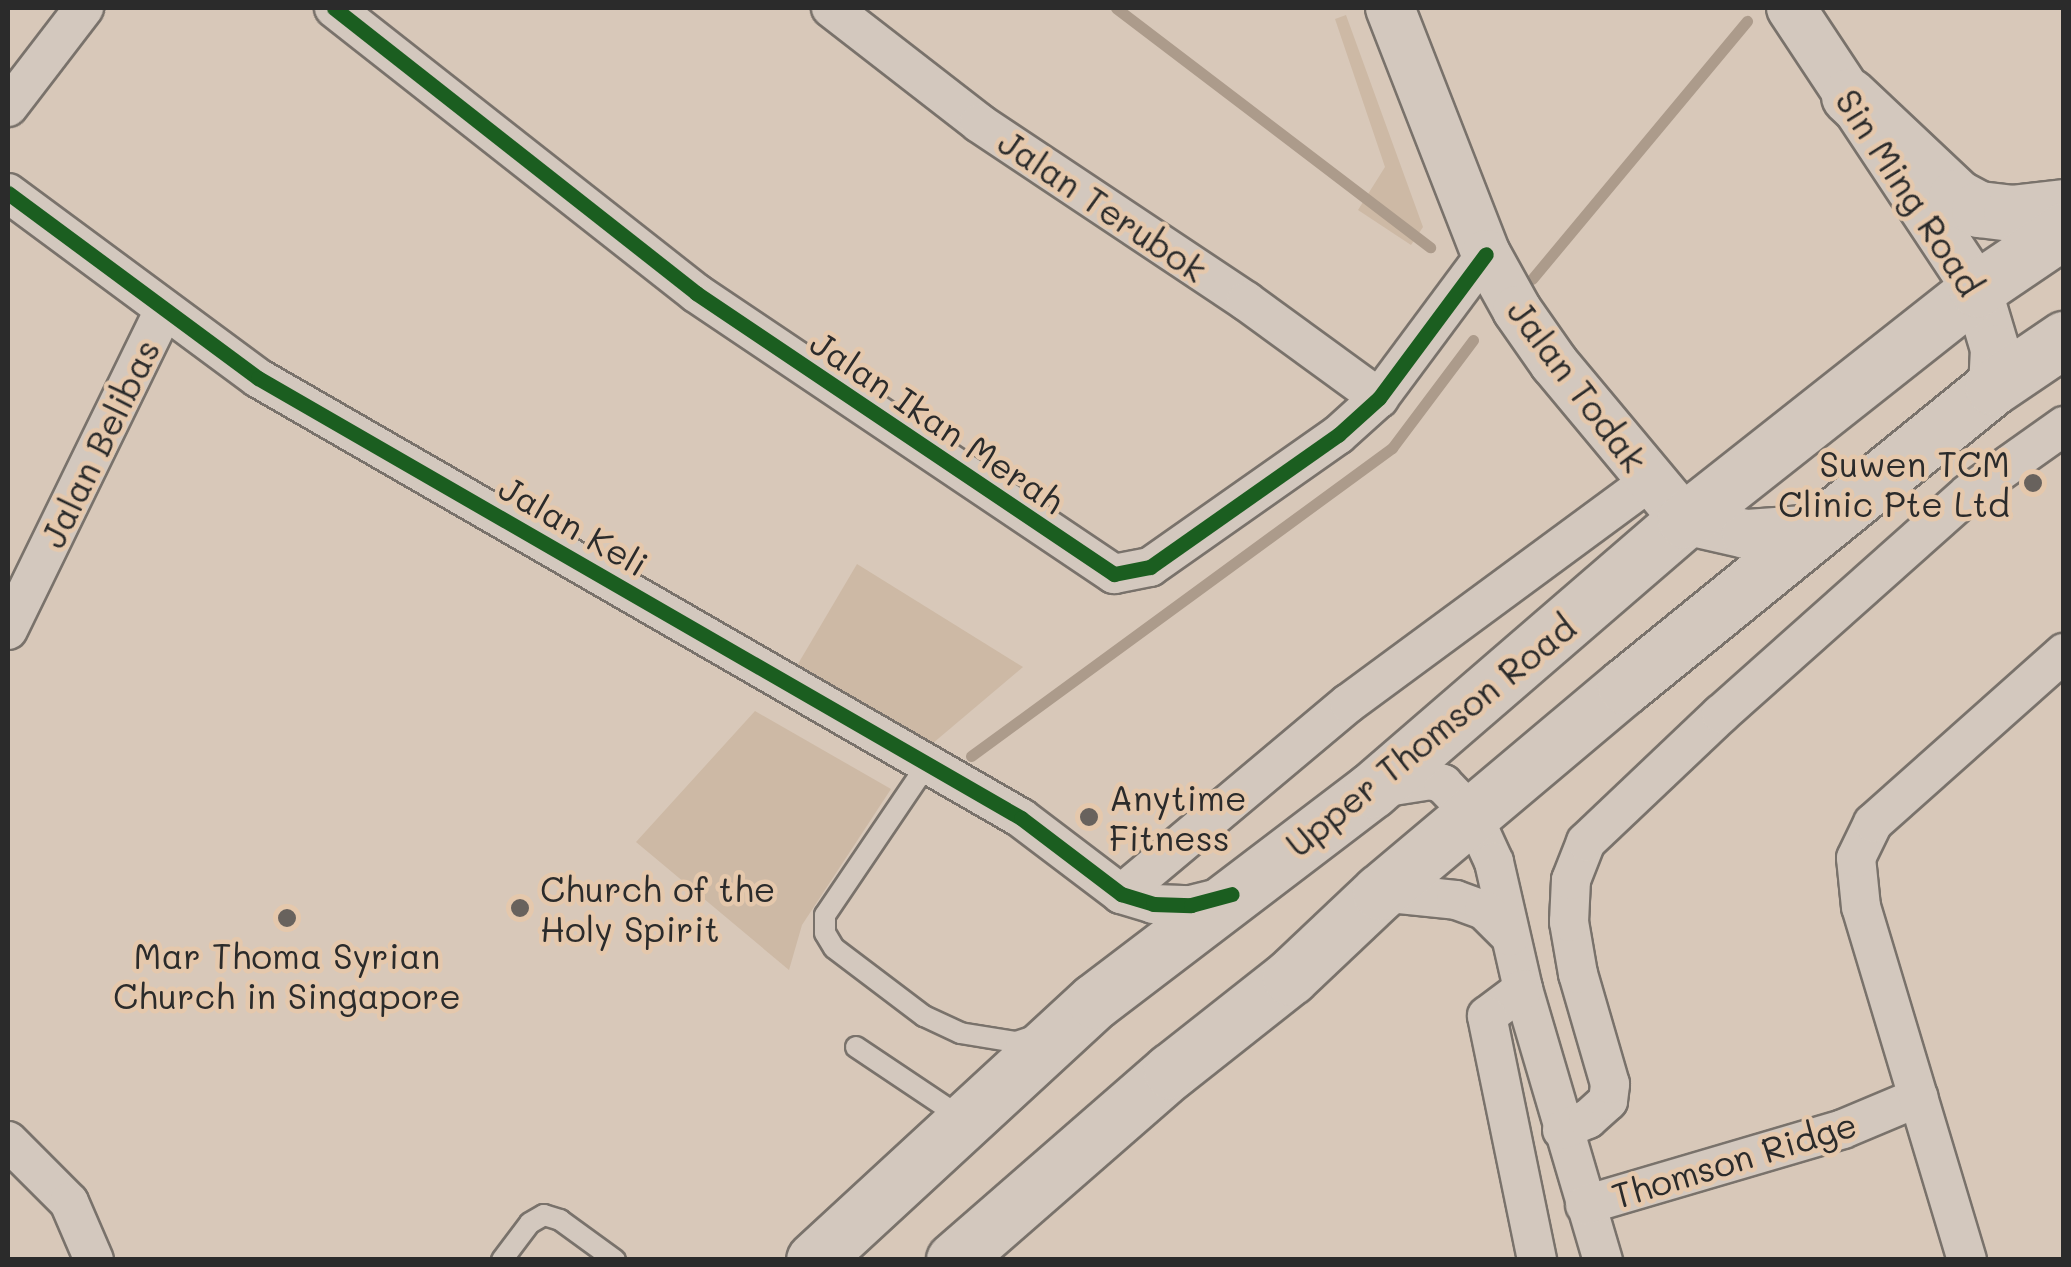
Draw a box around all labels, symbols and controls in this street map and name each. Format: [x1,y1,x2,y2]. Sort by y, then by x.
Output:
street label: Sin Ming Road [1828,81,1992,303]
street label: Jalan Terubok [991,120,1215,290]
street label: Jalan Todak [1500,290,1656,480]
street label: Jalan Ikan Merah [803,320,1073,522]
street label: Jalan Belibas [31,332,167,554]
place label: Suwen TCM Clinic Pte Ltd [1778,442,2010,524]
street label: Jalan Keli [492,466,656,584]
marker: Suwen TCM Clinic Pte Ltd [2020,470,2046,496]
street label: Upper Thomson Road [1277,605,1583,865]
place label: Anytime Fitness [1109,776,1247,858]
marker: Anytime Fitness [1078,806,1100,828]
place label: Church of the Holy Spirit [540,867,775,949]
marker: Church of the Holy Spirit [509,897,531,919]
marker: Mar Thoma Syrian Church in Singapore [276,907,298,929]
place label: Mar Thoma Syrian Church in Singapore [113,934,461,1016]
street label: Thomson Ridge [1607,1102,1861,1216]

